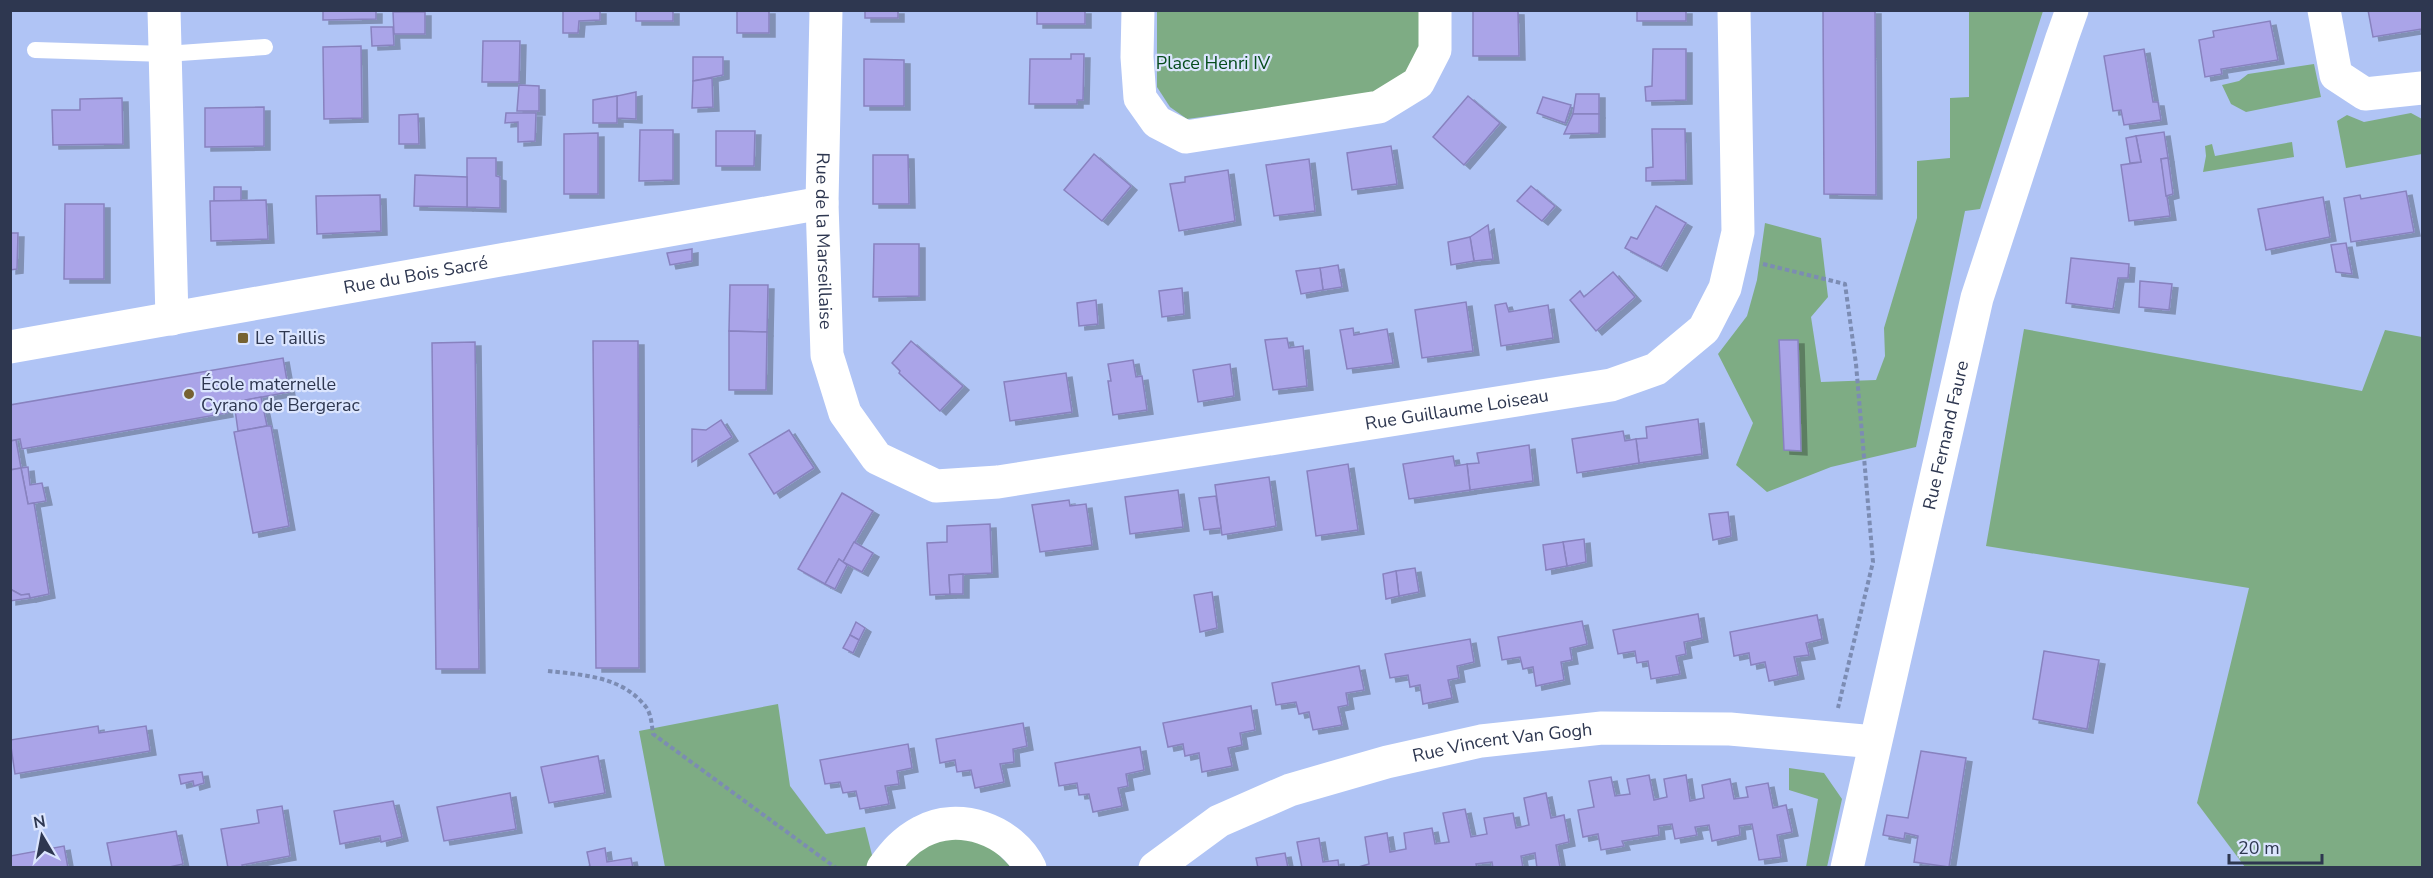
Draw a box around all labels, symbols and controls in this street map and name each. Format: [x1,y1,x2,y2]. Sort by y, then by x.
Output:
park label: Place Henri IV [1156,51,1271,75]
street label: Rue de la Marseillaise [810,152,838,330]
street label: Rue du Bois Sacré [342,250,490,300]
place label: Le Taillis [255,326,326,350]
marker: Le Taillis [236,331,250,345]
street label: Rue Fernand Faure [1917,358,1974,512]
place label: École maternelle Cyrano de Bergerac [201,372,360,417]
street label: Rue Guillaume Loiseau [1363,383,1550,436]
marker: École maternelle Cyrano de Bergerac [182,387,196,401]
street label: Rue Vincent Van Gogh [1410,717,1593,768]
north arrow [12,806,72,866]
text: N [32,810,47,834]
scale bar [2229,827,2322,865]
text: 20 m [2238,836,2280,860]

